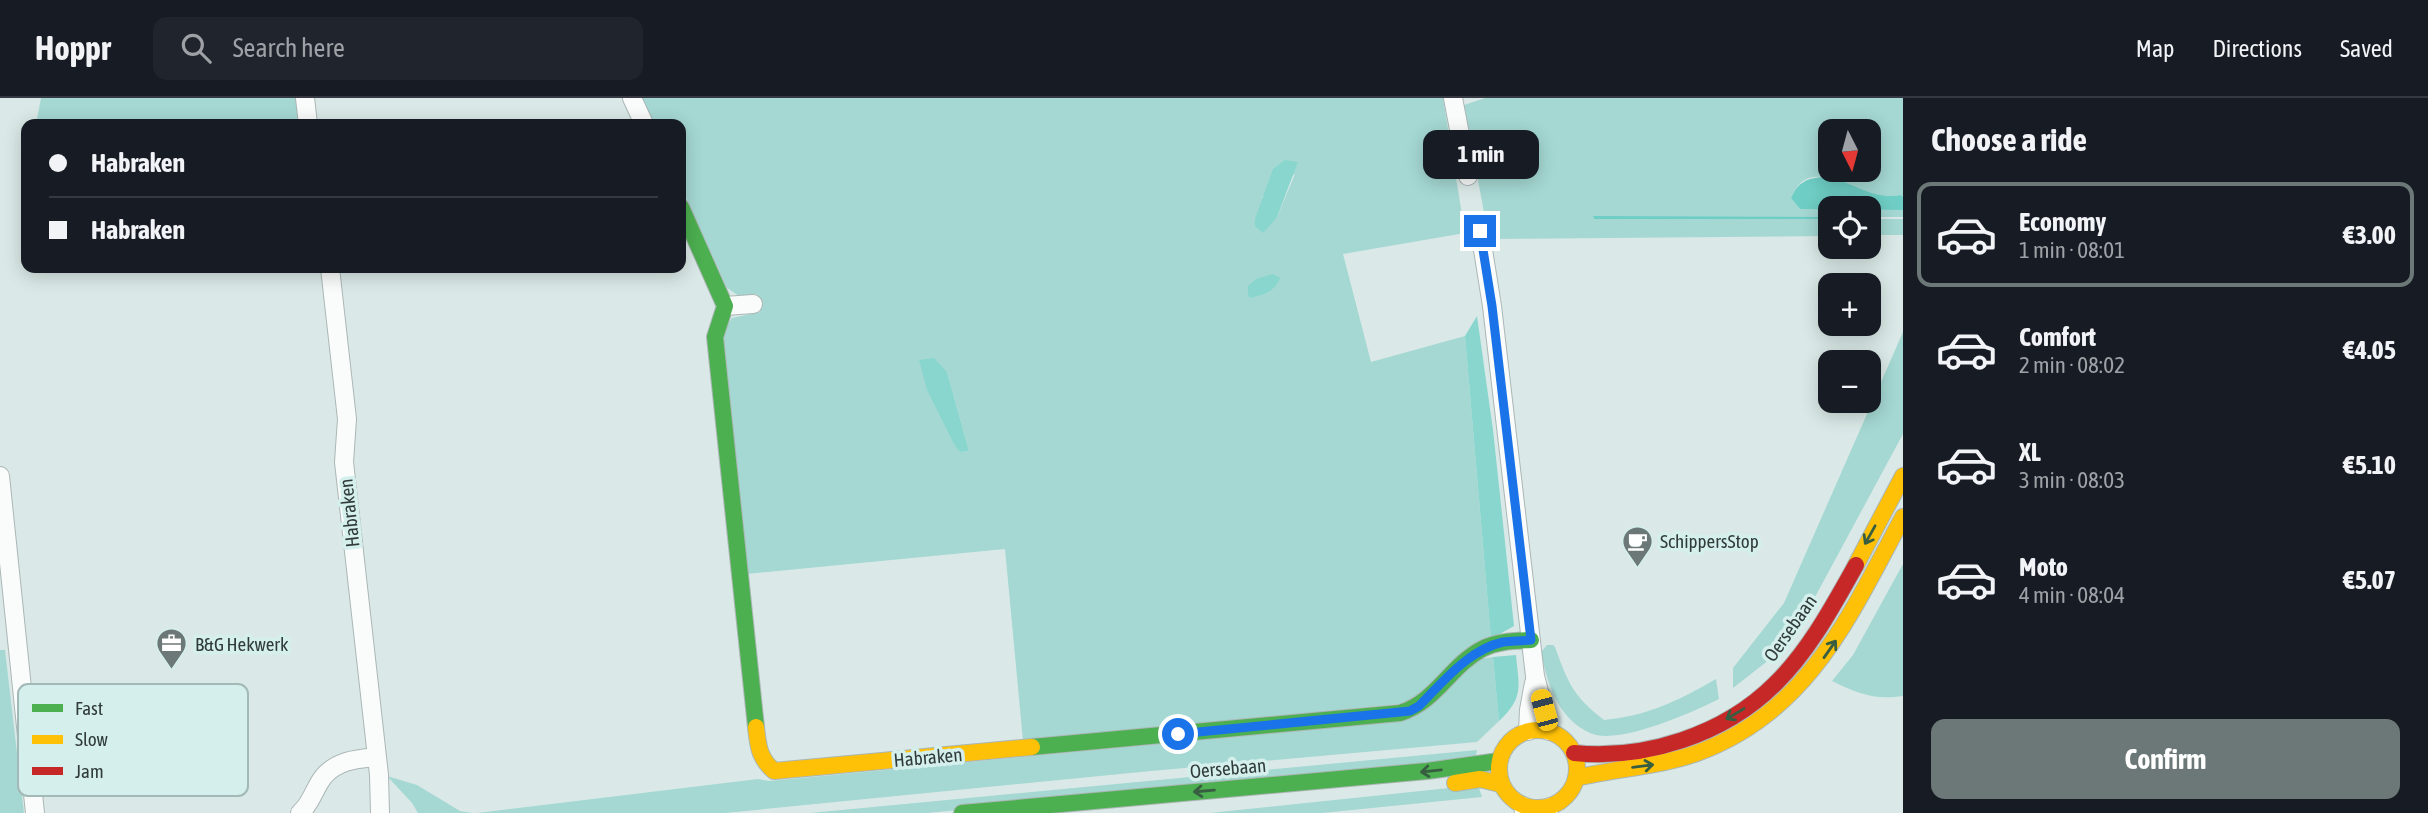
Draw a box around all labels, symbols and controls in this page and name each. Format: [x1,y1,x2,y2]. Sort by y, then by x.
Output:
search box [153,17,643,80]
text: Hoppr [35,29,111,67]
icon: search [177,29,215,67]
text: Search here [233,33,345,63]
text: Map [2136,35,2174,62]
text: Directions [2212,35,2302,62]
text: Saved [2340,35,2393,62]
north arrow [1818,119,1881,182]
map controls [1818,119,1881,413]
text: Choose a ride [1931,121,2087,158]
callout: 1 min [1422,130,1538,178]
text: 1 min [1458,141,1504,167]
text: Habraken [91,148,185,178]
button: locate [1818,196,1881,259]
icon: car [1935,203,1998,266]
text: Economy [2019,207,2106,237]
text: Habraken [91,215,185,245]
route end [1464,215,1496,247]
text: €3.00 [2343,220,2396,250]
text: 1 min · 08:01 [2019,237,2125,263]
button: + [1818,273,1881,336]
icon: car [1935,318,1998,381]
text: Comfort [2019,322,2096,352]
text: €4.05 [2343,335,2396,365]
button: − [1818,350,1881,413]
text: 2 min · 08:02 [2019,352,2125,378]
icon: car [1935,433,1998,496]
text: XL [2019,437,2041,467]
text: €5.10 [2343,450,2396,480]
text: 3 min · 08:03 [2019,467,2125,493]
street label: Habraken [334,478,364,548]
cafe icon: SchippersStop [1620,524,1654,568]
one-way arrow [1863,525,1877,545]
place label: SchippersStop [1660,530,1759,552]
icon: car [1935,548,1998,611]
text: Moto [2019,552,2068,582]
text: €5.07 [2343,565,2396,595]
text: 4 min · 08:04 [2019,582,2125,608]
street label: Oersebaan [1759,590,1821,666]
office icon: B&G Hekwerk [155,627,189,671]
place label: B&G Hekwerk [195,633,289,655]
one-way arrow [1823,640,1837,659]
legend [18,684,248,796]
car [1529,687,1560,733]
text: Fast [75,697,103,719]
one-way arrow [1725,707,1745,721]
route start [1162,718,1194,750]
button: Confirm [1931,719,2400,799]
text: Slow [75,728,109,750]
street label: Habraken [893,743,963,771]
street label: Oersebaan [1189,754,1267,782]
one-way arrow [1632,759,1654,772]
text: Jam [75,760,104,782]
one-way arrow [1420,764,1443,777]
one-way arrow [1194,785,1216,798]

